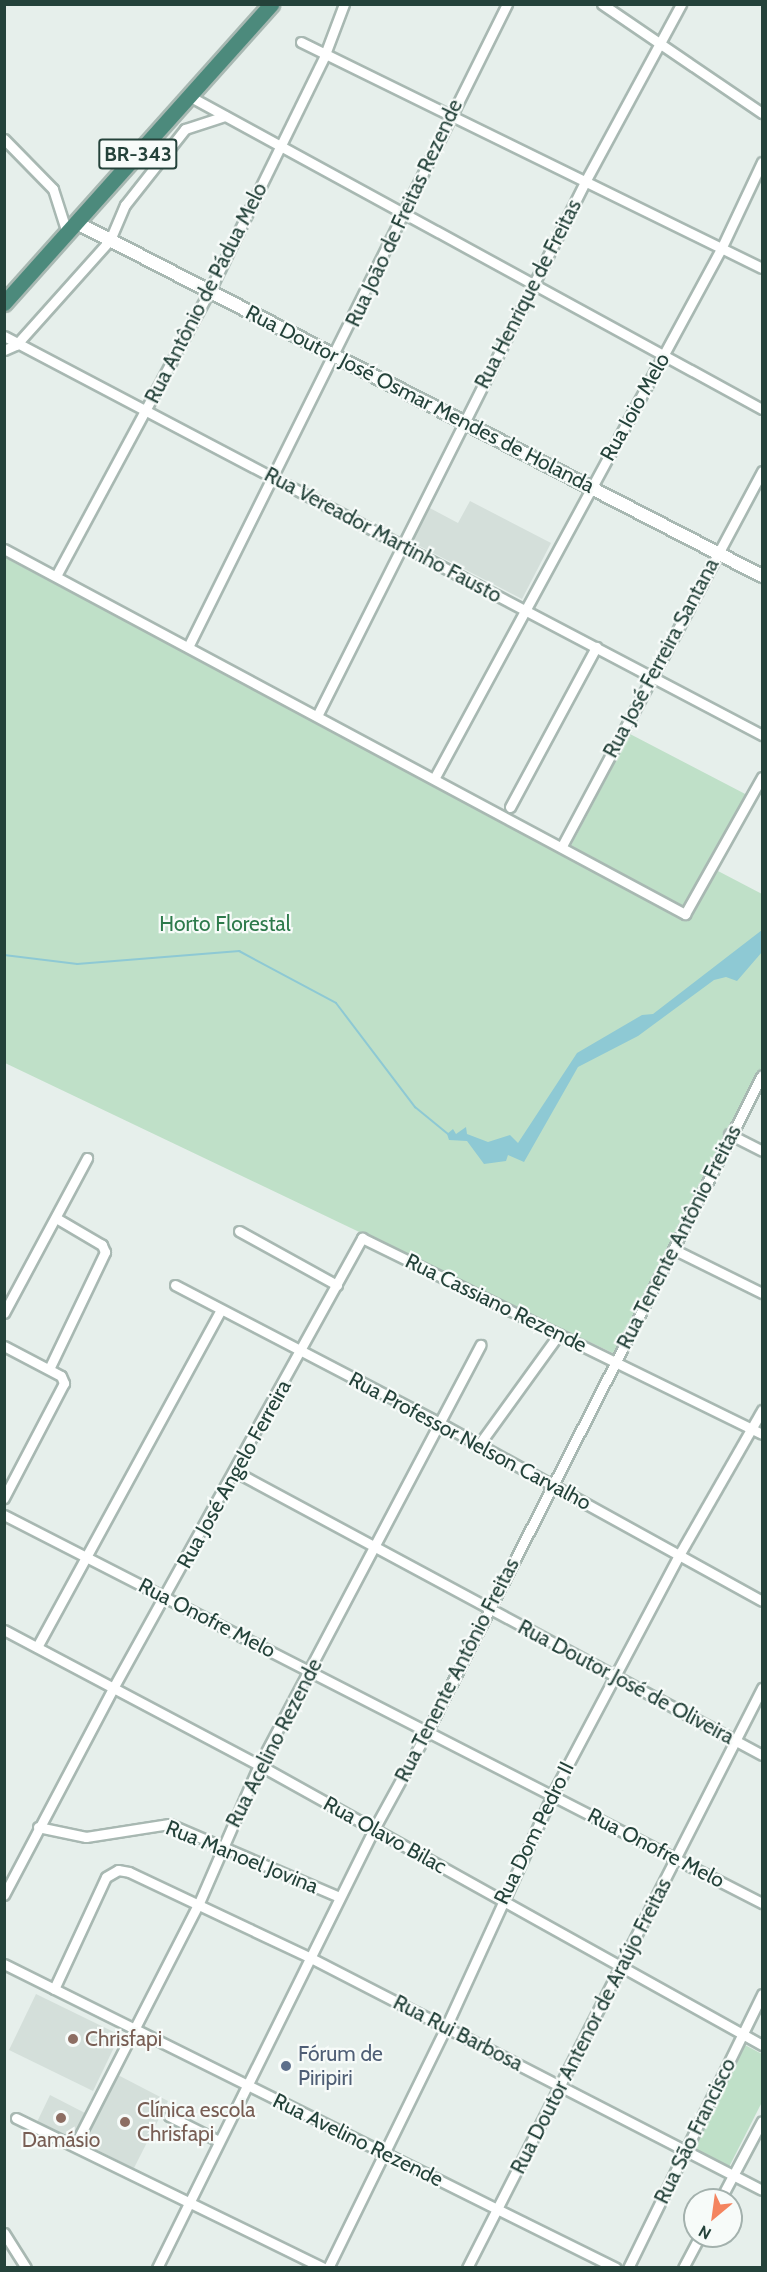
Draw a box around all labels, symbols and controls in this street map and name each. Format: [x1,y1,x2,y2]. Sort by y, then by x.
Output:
street label: Rua João de Freitas Rezende [340,95,468,331]
road number: BR-343 [98,137,178,171]
street label: Rua Antônio de Pádua Melo [139,179,273,407]
street label: Rua Henrique de Freitas [469,195,587,393]
street label: Rua Doutor José Osmar Mendes de Holanda [241,300,599,498]
street label: Rua Ioio Melo [595,349,675,465]
street label: Rua Vereador Martinho Fausto [260,462,506,608]
street label: Rua José Ferreira Santana [598,554,724,762]
park label: Horto Florestal [159,911,291,937]
street label: Rua Tenente Antônio Freitas [611,1121,747,1353]
street label: Rua Cassiano Rezende [401,1248,591,1358]
street label: Rua Professor Nelson Carvalho [345,1366,595,1516]
street label: Rua José Angelo Ferreira [172,1375,296,1573]
street label: Rua Tenente Antônio Freitas [389,1554,525,1786]
street label: Rua Onofre Melo [134,1573,280,1663]
street label: Rua Doutor José de Oliveira [514,1614,738,1750]
street label: Rua Acelino Rezende [221,1654,327,1832]
street label: Rua Dom Pedro II [489,1758,579,1908]
street label: Rua Olavo Bilac [319,1791,451,1879]
street label: Rua Onofre Melo [583,1803,729,1893]
street label: Rua Manoel Jovina [162,1815,322,1899]
street label: Rua Doutor Antenor de Araújo Freitas [505,1874,677,2178]
street label: Rua Rui Barbosa [389,1990,527,2076]
place label: Chrisfapi [85,2026,162,2052]
marker: Chrisfapi [66,2032,80,2046]
place label: Fórum de Piripiri [298,2041,383,2091]
street label: Rua São Francisco [649,2054,741,2208]
marker: Fórum de Piripiri [279,2059,293,2073]
street label: Rua Avelino Rezende [269,2088,447,2192]
place label: Clínica escola Chrisfapi [137,2097,255,2147]
marker: Damásio [54,2111,68,2125]
marker: Clínica escola Chrisfapi [118,2115,132,2129]
place label: Damásio [22,2127,100,2153]
north arrow [683,2188,743,2248]
text: N [695,2221,715,2243]

